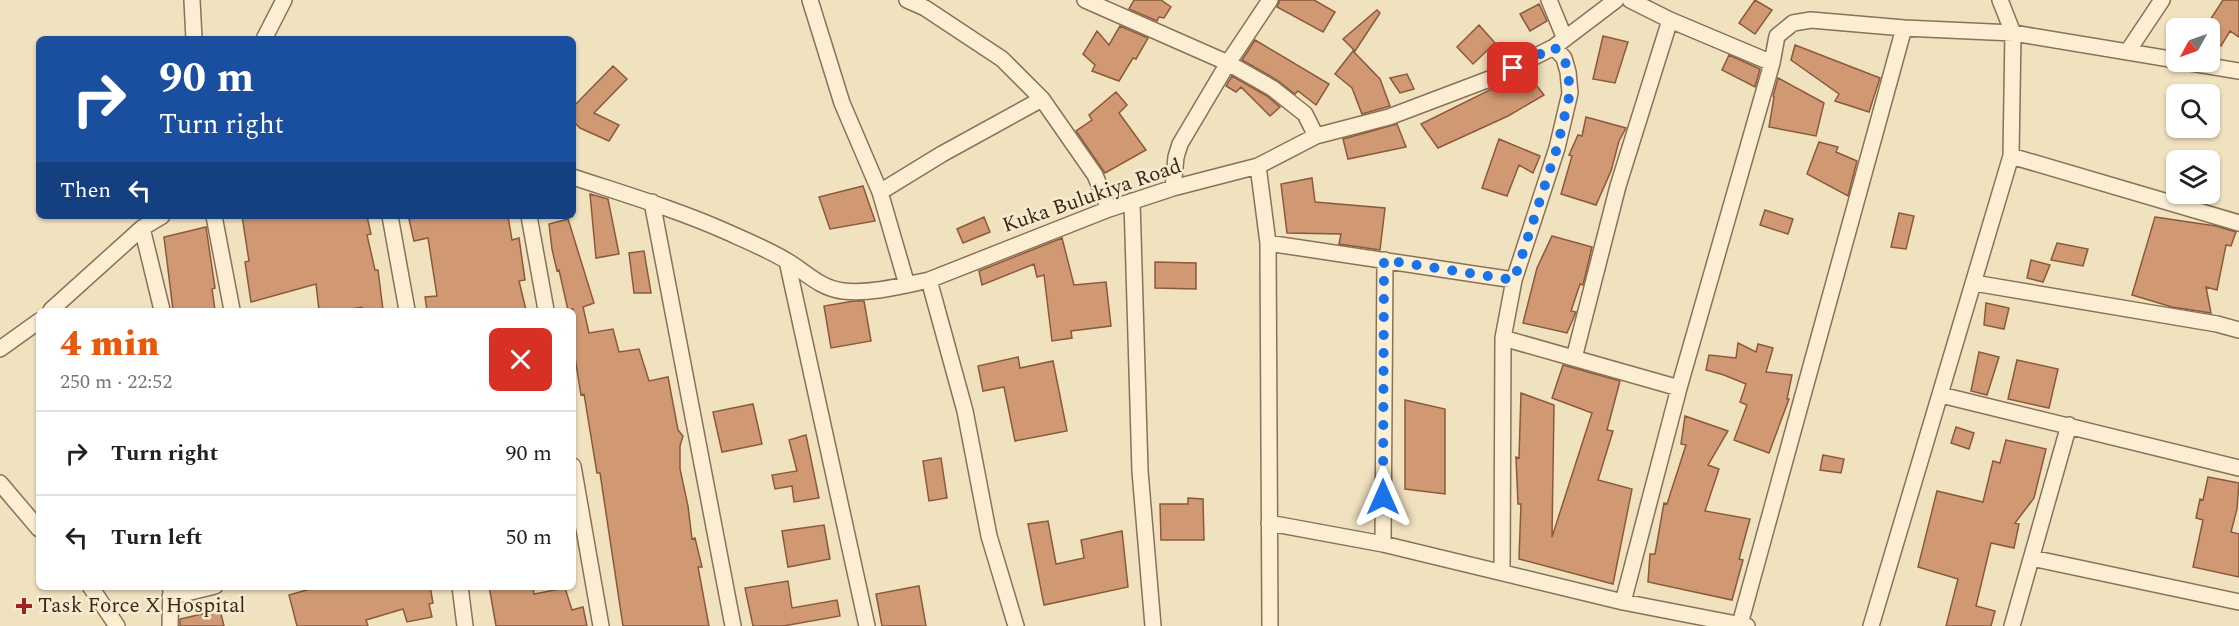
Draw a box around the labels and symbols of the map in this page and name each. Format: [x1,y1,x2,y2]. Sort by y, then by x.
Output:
north arrow [2166,18,2220,72]
pin [1487,42,1538,93]
street label: Kuka Bulukiya Road [998,150,1186,242]
position arrow [1351,465,1415,529]
place label: Task Force X Hospital [38,590,246,622]
marker: Task Force X Hospital [15,597,33,615]

